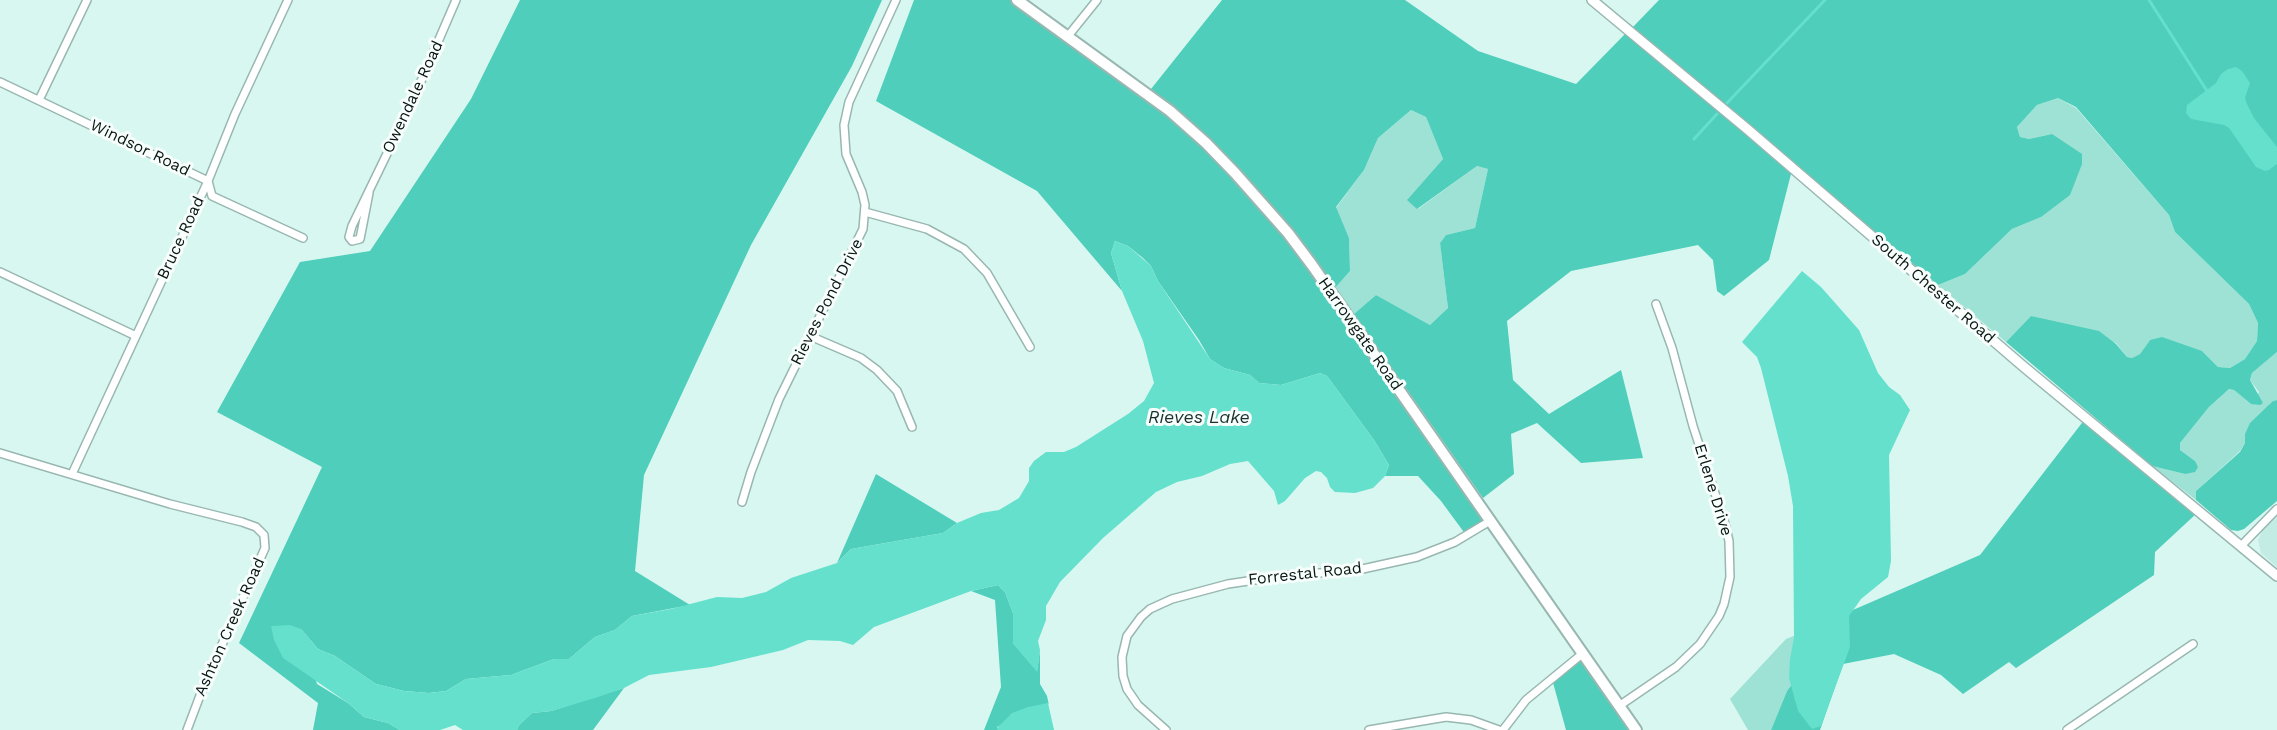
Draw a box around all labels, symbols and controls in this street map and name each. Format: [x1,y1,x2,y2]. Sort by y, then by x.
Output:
street label: Owendale Road [379,38,447,156]
street label: Windsor Road [87,116,193,180]
street label: Bruce Road [153,193,209,283]
street label: South Chester Road [1867,230,1999,348]
street label: Rieves Pond Drive [787,235,867,369]
street label: Harrowgate Road [1314,274,1406,394]
water label: Rieves Lake [1148,407,1250,429]
street label: Erlene Drive [1690,442,1736,538]
street label: Ashton Creek Road [191,555,269,699]
street label: Forrestal Road [1247,558,1363,590]

